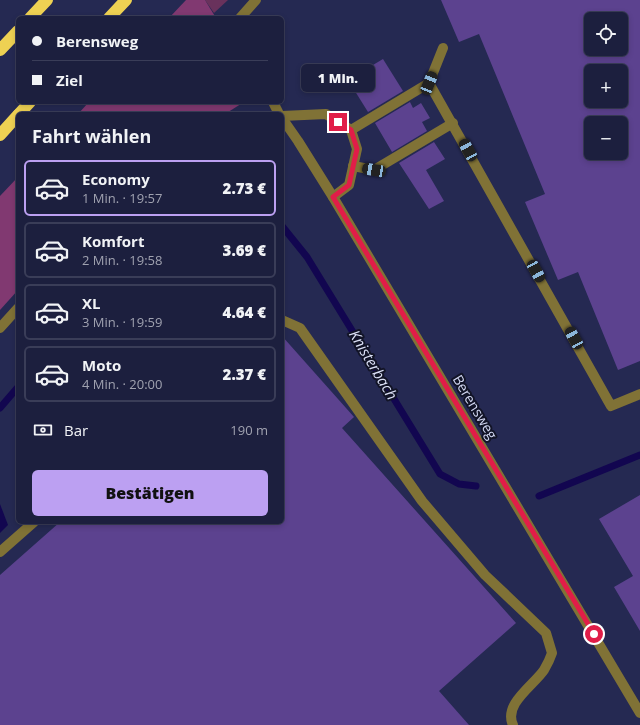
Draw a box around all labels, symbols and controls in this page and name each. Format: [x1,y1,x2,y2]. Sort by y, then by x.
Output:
map controls [584,12,628,160]
button: locate [584,12,628,56]
text: Berensweg [56,31,138,51]
callout: 1 Min. [301,64,375,92]
button: + [584,64,628,108]
text: 1 Min. [318,69,358,87]
text: Ziel [56,70,83,90]
car [419,70,439,96]
route end [329,113,347,131]
button: − [584,116,628,160]
text: Fahrt wählen [32,124,151,148]
car [457,137,479,163]
car [361,162,387,178]
text: Economy [82,169,150,189]
icon: car [34,170,70,206]
text: 2.73 € [223,178,266,198]
text: 1 Min. · 19:57 [82,189,163,207]
text: Komfort [82,231,144,251]
icon: car [34,232,70,268]
text: 3.69 € [223,240,266,260]
text: 2 Min. · 19:58 [82,251,163,269]
car [525,258,547,284]
text: XL [82,293,100,313]
icon: car [34,294,70,330]
text: 4.64 € [223,302,266,322]
text: 3 Min. · 19:59 [82,313,163,331]
car [563,325,585,351]
water label: Knisterbach [345,326,403,403]
text: Moto [82,355,121,375]
icon: car [34,356,70,392]
text: 2.37 € [223,364,266,384]
street label: Berensweg [449,371,502,443]
text: 4 Min. · 20:00 [82,375,163,393]
icon: cash [32,419,54,441]
text: Bar [64,420,88,440]
text: 190 m [230,421,268,439]
button: Bestätigen [32,470,268,516]
route start [585,625,603,643]

